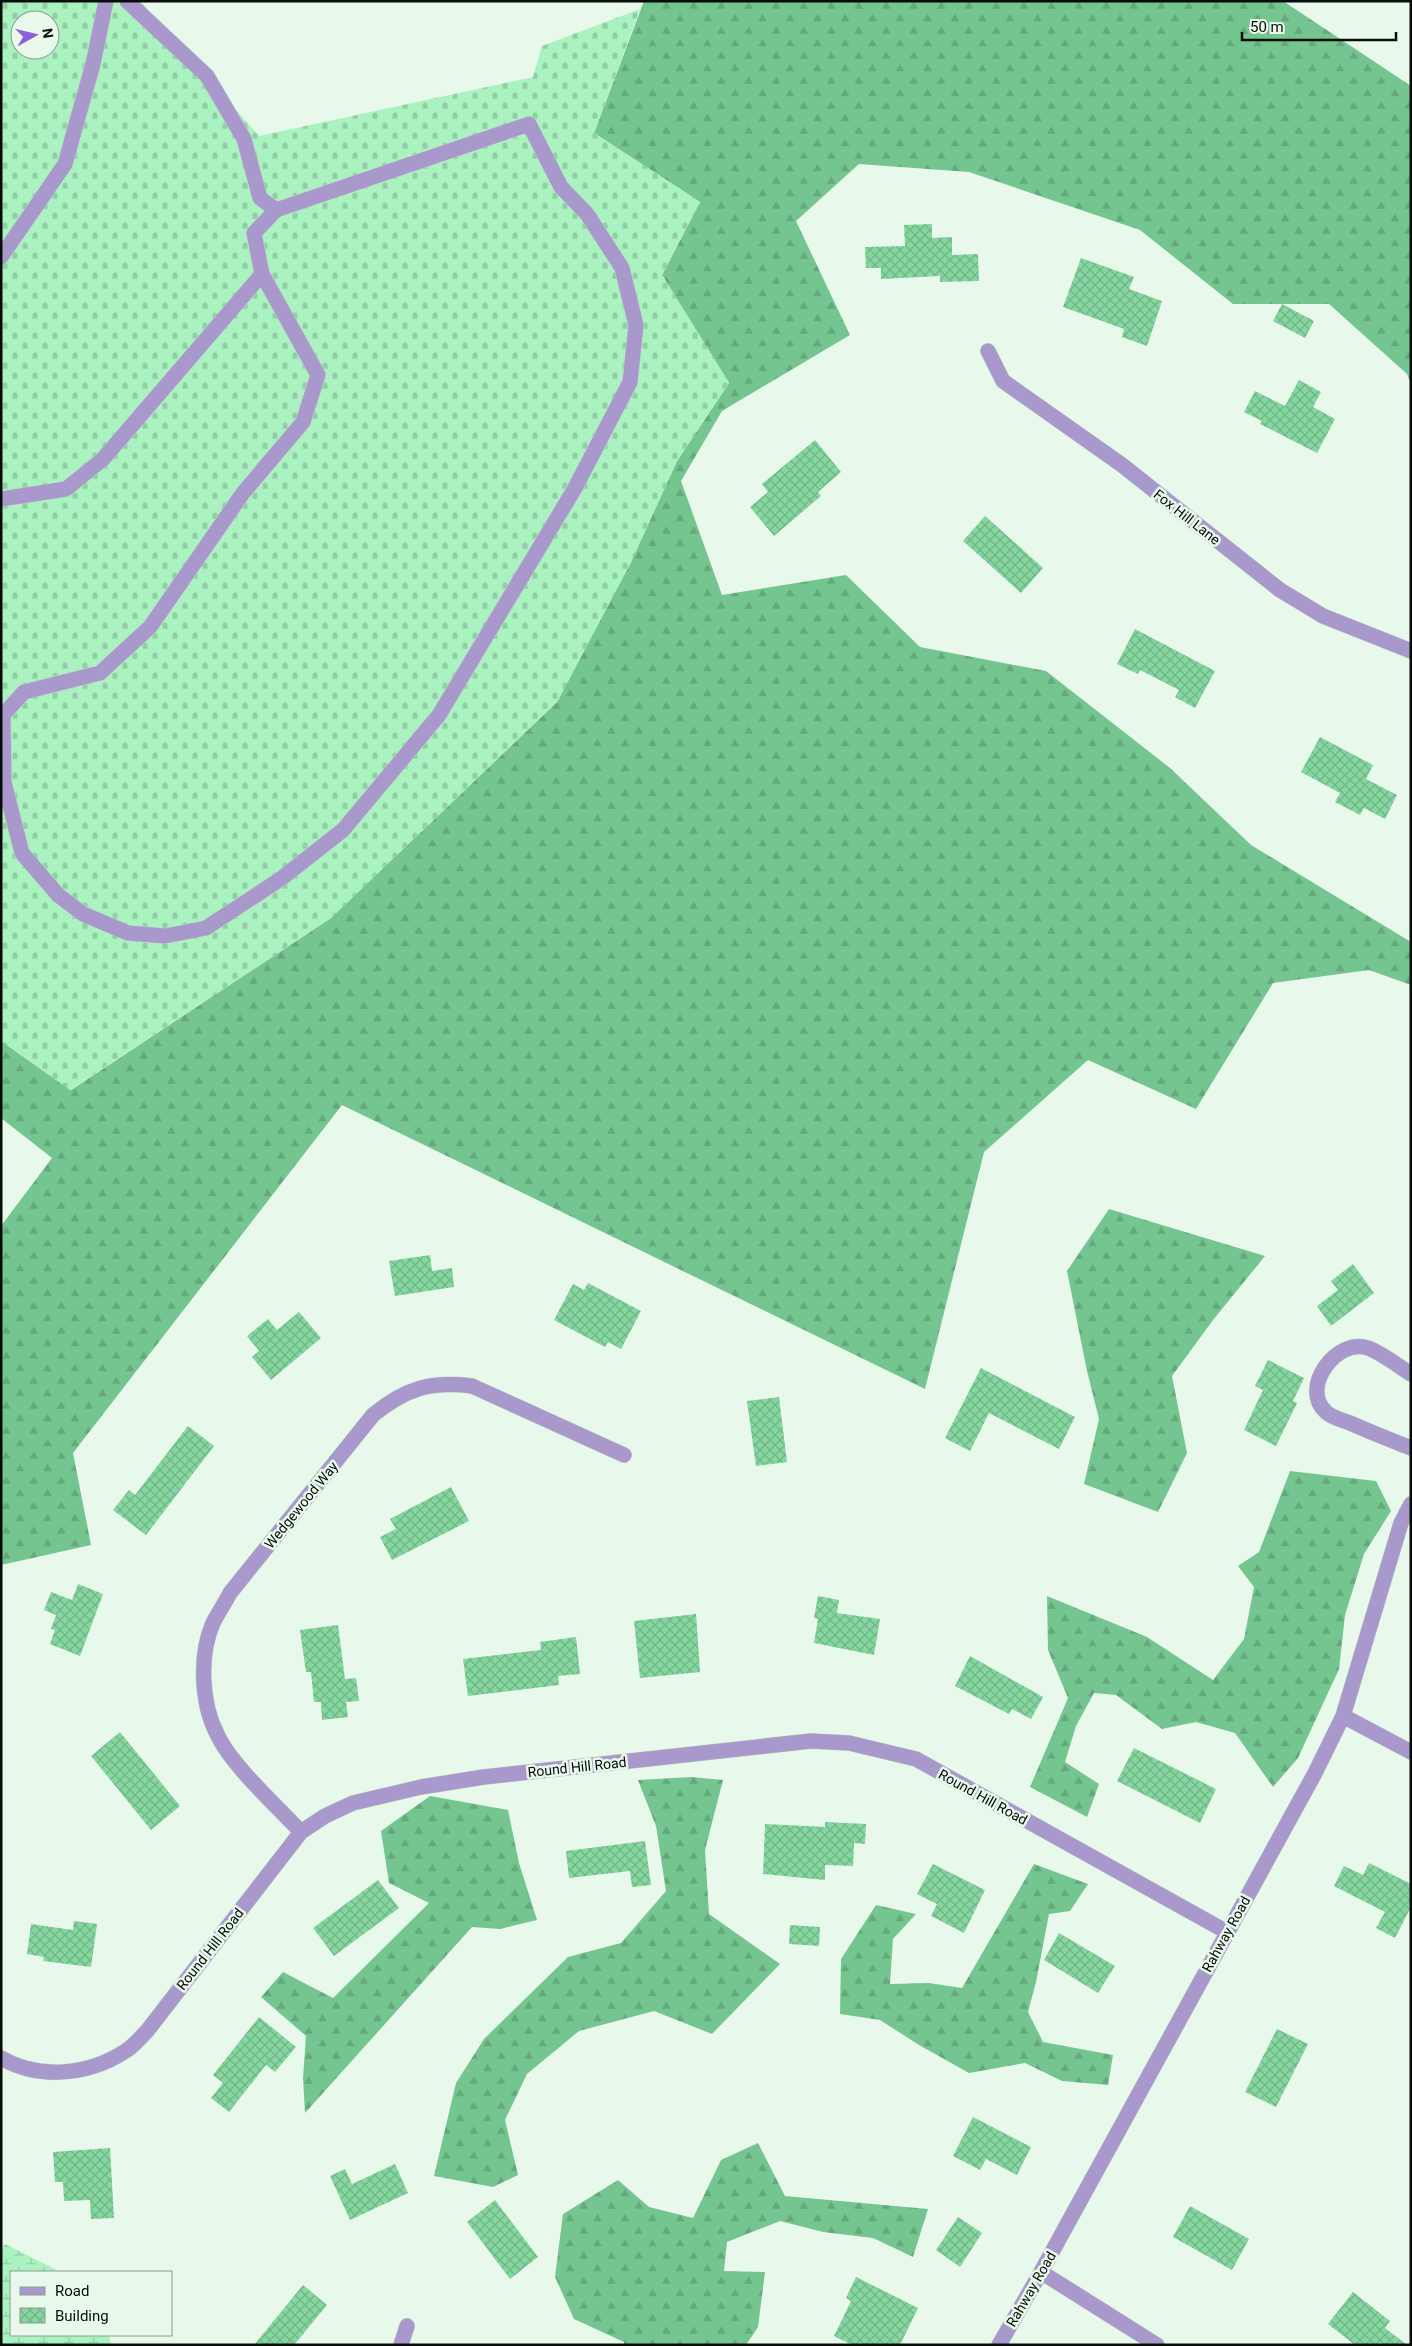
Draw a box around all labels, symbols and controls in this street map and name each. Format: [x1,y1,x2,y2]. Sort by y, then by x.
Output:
north arrow [10,10,60,60]
scale bar [1242,10,1396,42]
text: 50 m [1250,18,1284,36]
text: N [39,27,56,39]
street label: Fox Hill Lane [1151,486,1223,548]
street label: Wedgewood Way [261,1458,341,1552]
street label: Round Hill Road [527,1754,627,1780]
street label: Round Hill Road [936,1766,1030,1828]
street label: Rahway Road [1199,1893,1253,1975]
street label: Round Hill Road [173,1905,247,1993]
street label: Rahway Road [1003,2249,1059,2329]
legend [10,2271,172,2336]
text: Road [55,2282,89,2300]
text: Building [55,2307,109,2325]

